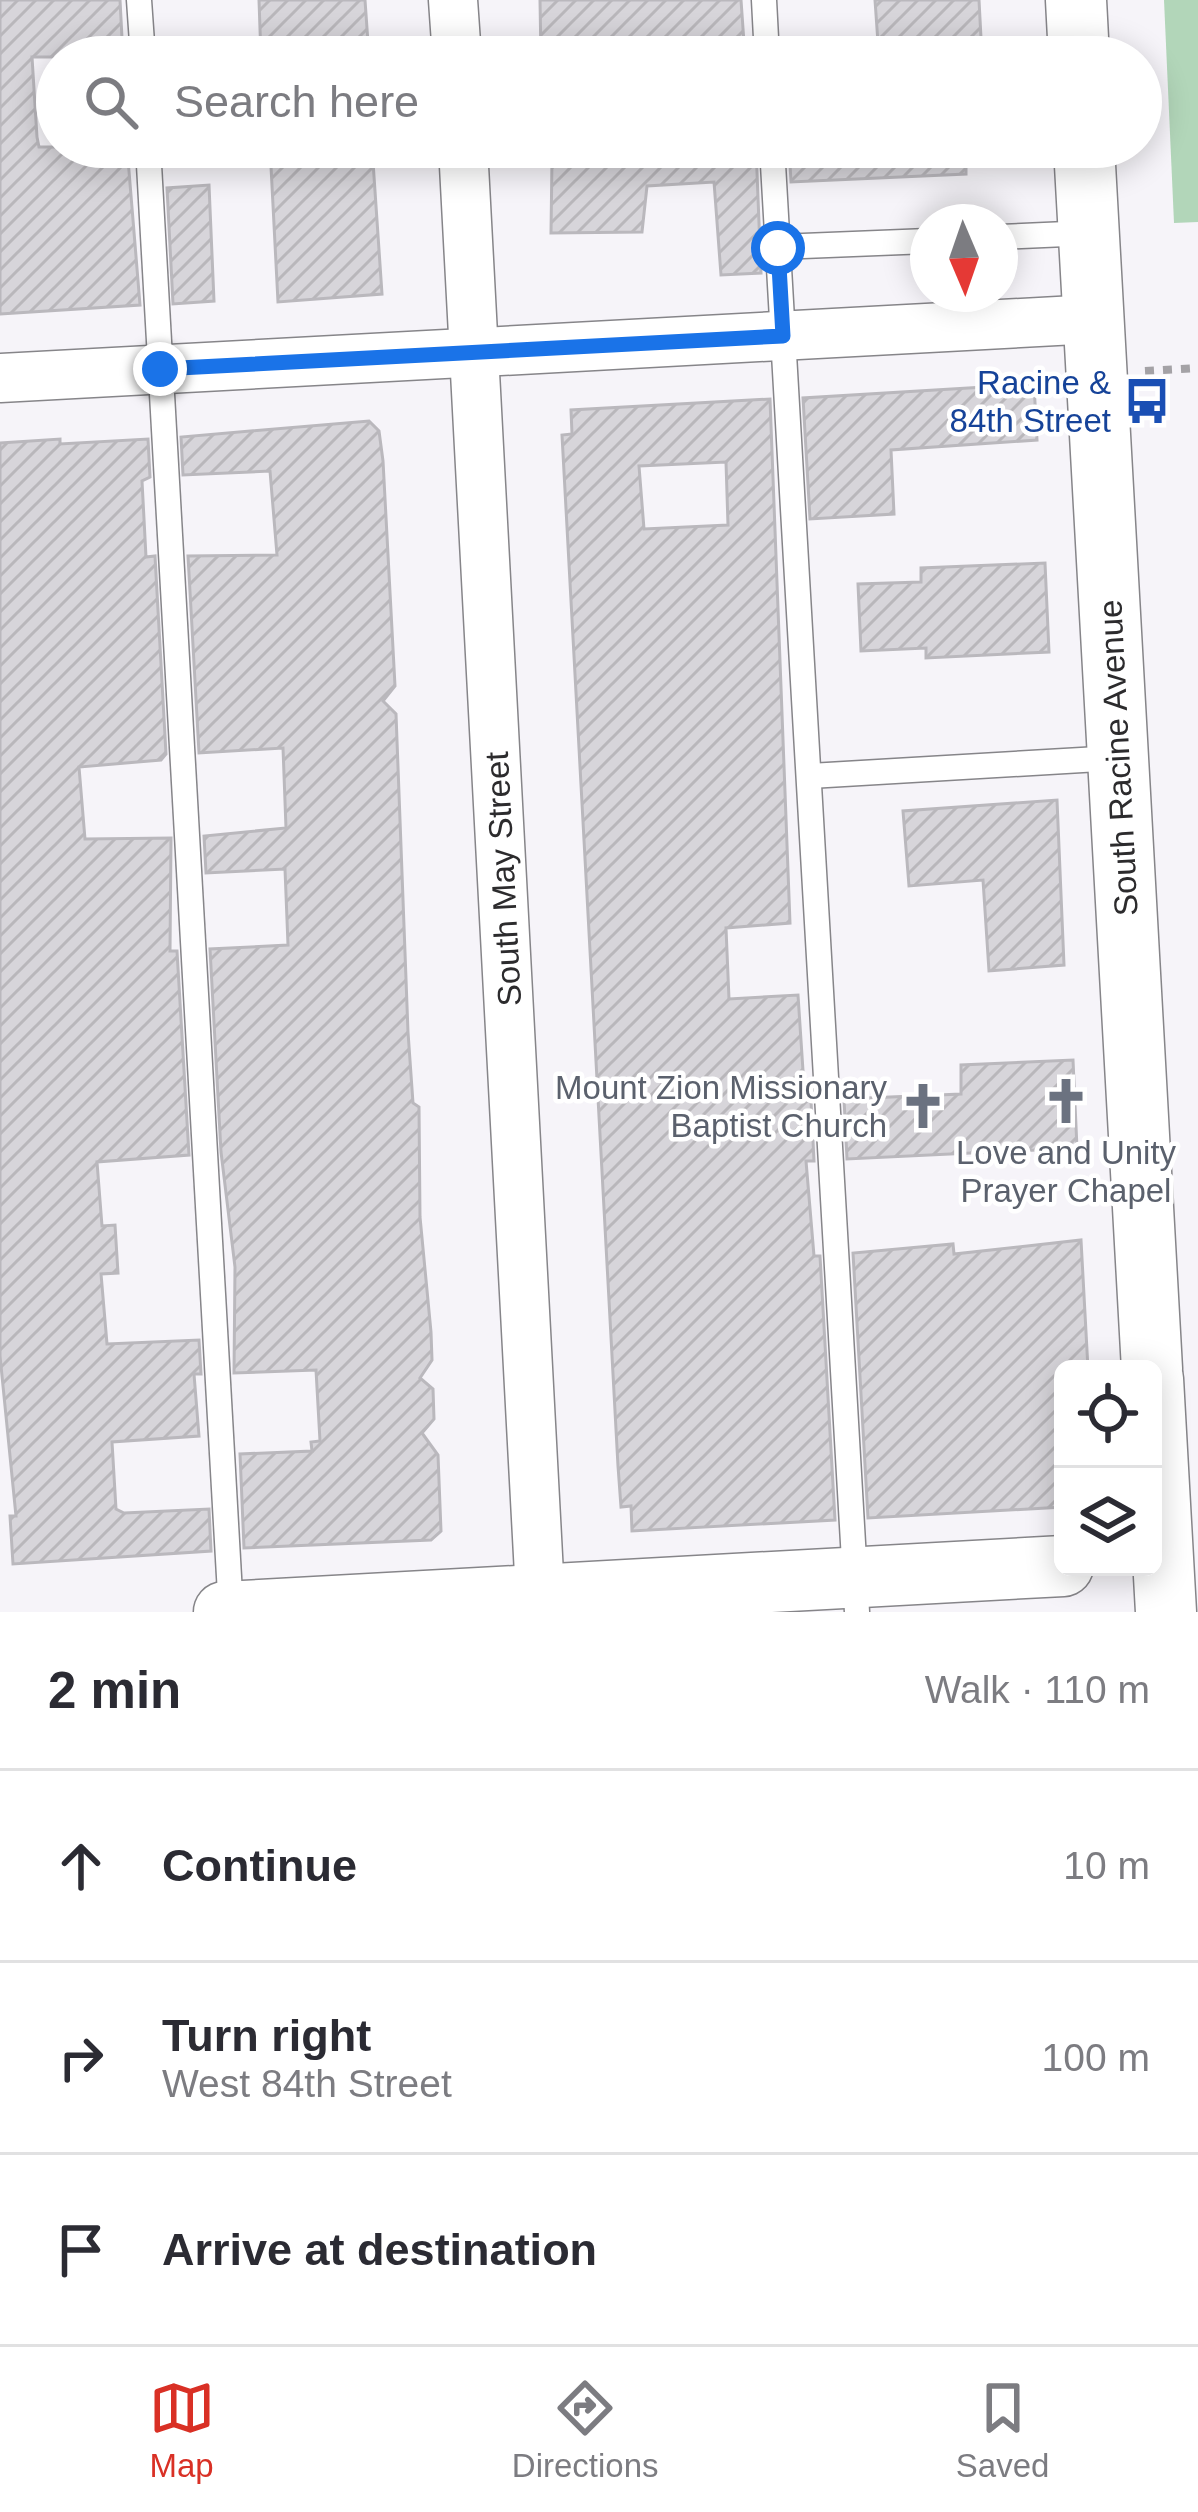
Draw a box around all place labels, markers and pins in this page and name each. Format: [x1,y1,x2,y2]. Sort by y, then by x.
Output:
place label: Racine & 84th Street [950,364,1111,439]
bus stop icon: Racine & 84th Street [1122,376,1172,426]
place label: Mount Zion Missionary Baptist Church [555,1069,887,1144]
church icon: Love and Unity Prayer Chapel [1041,1076,1091,1126]
church icon: Mount Zion Missionary Baptist Church [898,1081,948,1131]
place label: Love and Unity Prayer Chapel [956,1134,1177,1209]

